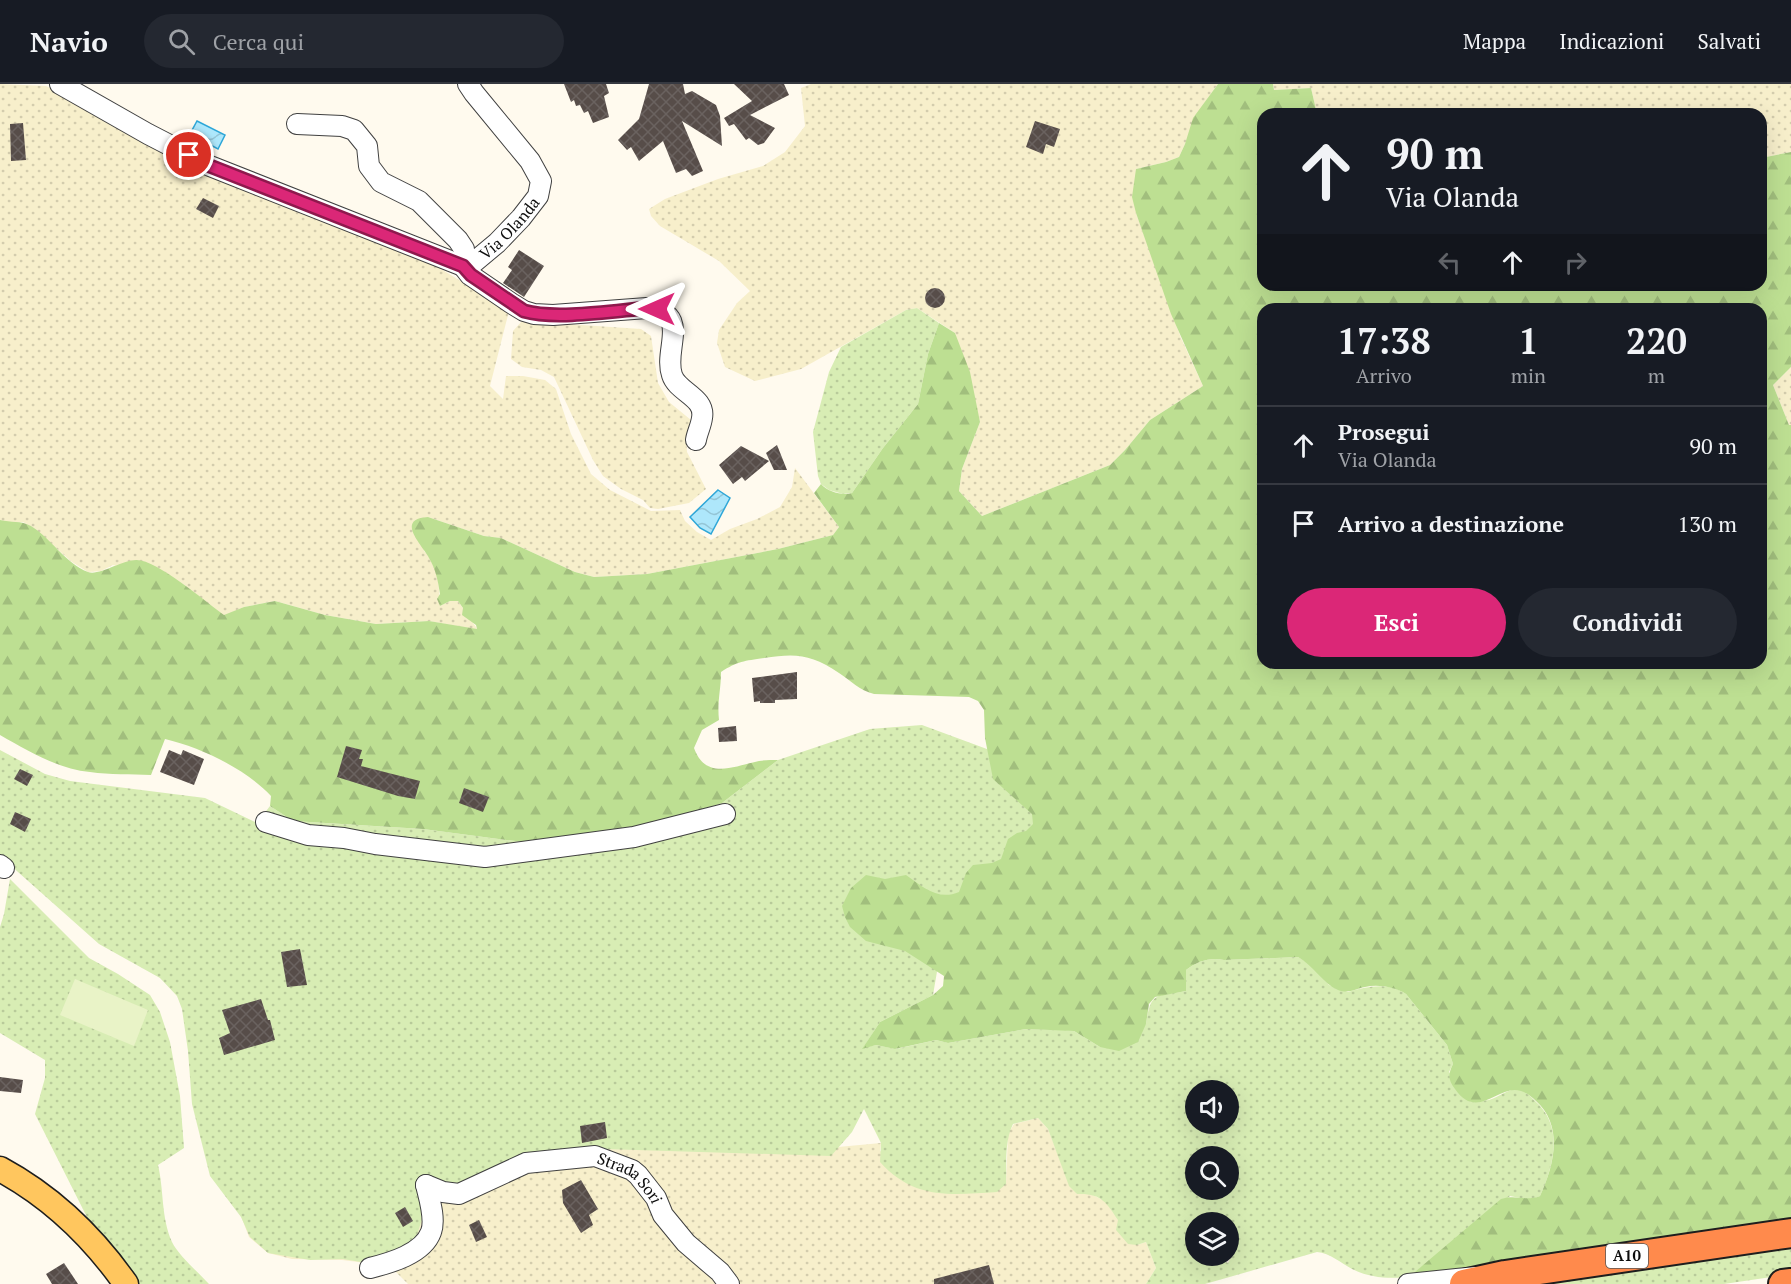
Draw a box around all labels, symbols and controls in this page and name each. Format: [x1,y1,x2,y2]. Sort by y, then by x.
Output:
search box [144,14,564,68]
text: Navio [30,23,108,60]
icon: search [165,25,198,58]
text: Cerca qui [213,27,304,56]
text: Mappa [1463,27,1526,55]
text: Indicazioni [1559,27,1664,55]
text: Salvati [1697,27,1761,55]
text: 90 m [1386,125,1484,181]
pin [163,129,214,180]
icon: ahead [1287,132,1365,210]
icon: arrive [172,138,205,171]
text: Via Olanda [1386,179,1519,215]
street label: Via Olanda [474,192,544,264]
icon: left [1433,246,1466,279]
icon: ahead [1496,246,1529,279]
icon: right [1559,246,1592,279]
position arrow [625,277,689,341]
text: 17:38 [1337,317,1431,364]
text: 1 [1518,317,1539,364]
text: 220 [1626,317,1687,364]
text: Arrivo [1356,362,1412,389]
text: min [1511,362,1546,389]
text: m [1648,362,1665,389]
text: Prosegui [1338,417,1430,446]
icon: ahead [1287,429,1320,462]
text: 90 m [1689,431,1737,460]
text: Via Olanda [1338,446,1437,473]
icon: arrive [1287,507,1320,540]
text: Arrivo a destinazione [1338,509,1564,538]
text: 130 m [1677,509,1737,538]
button: Esci [1287,588,1506,657]
button: Condividi [1518,588,1737,657]
map controls [1185,1080,1239,1266]
button: sound [1185,1080,1239,1134]
button: search [1185,1146,1239,1200]
street label: Strada Sori [594,1147,668,1207]
button: layers [1185,1212,1239,1266]
road number: A10 [1606,1244,1648,1268]

